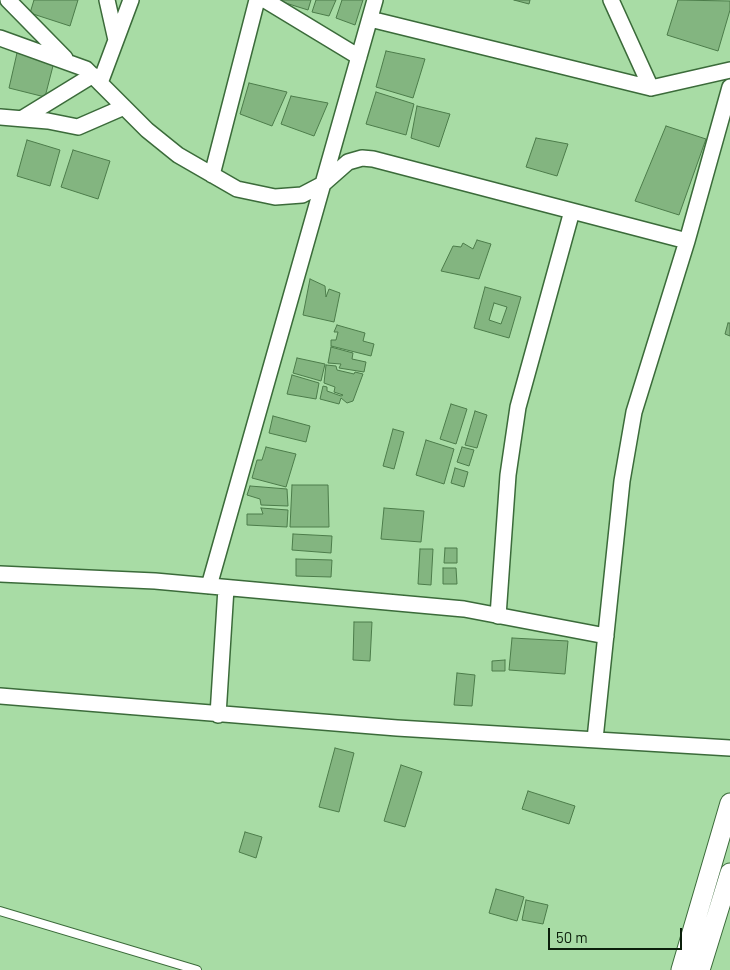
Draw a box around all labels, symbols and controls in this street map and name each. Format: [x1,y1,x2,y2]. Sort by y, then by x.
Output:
scale bar [550,918,684,950]
text: 50 m [556,928,588,946]

